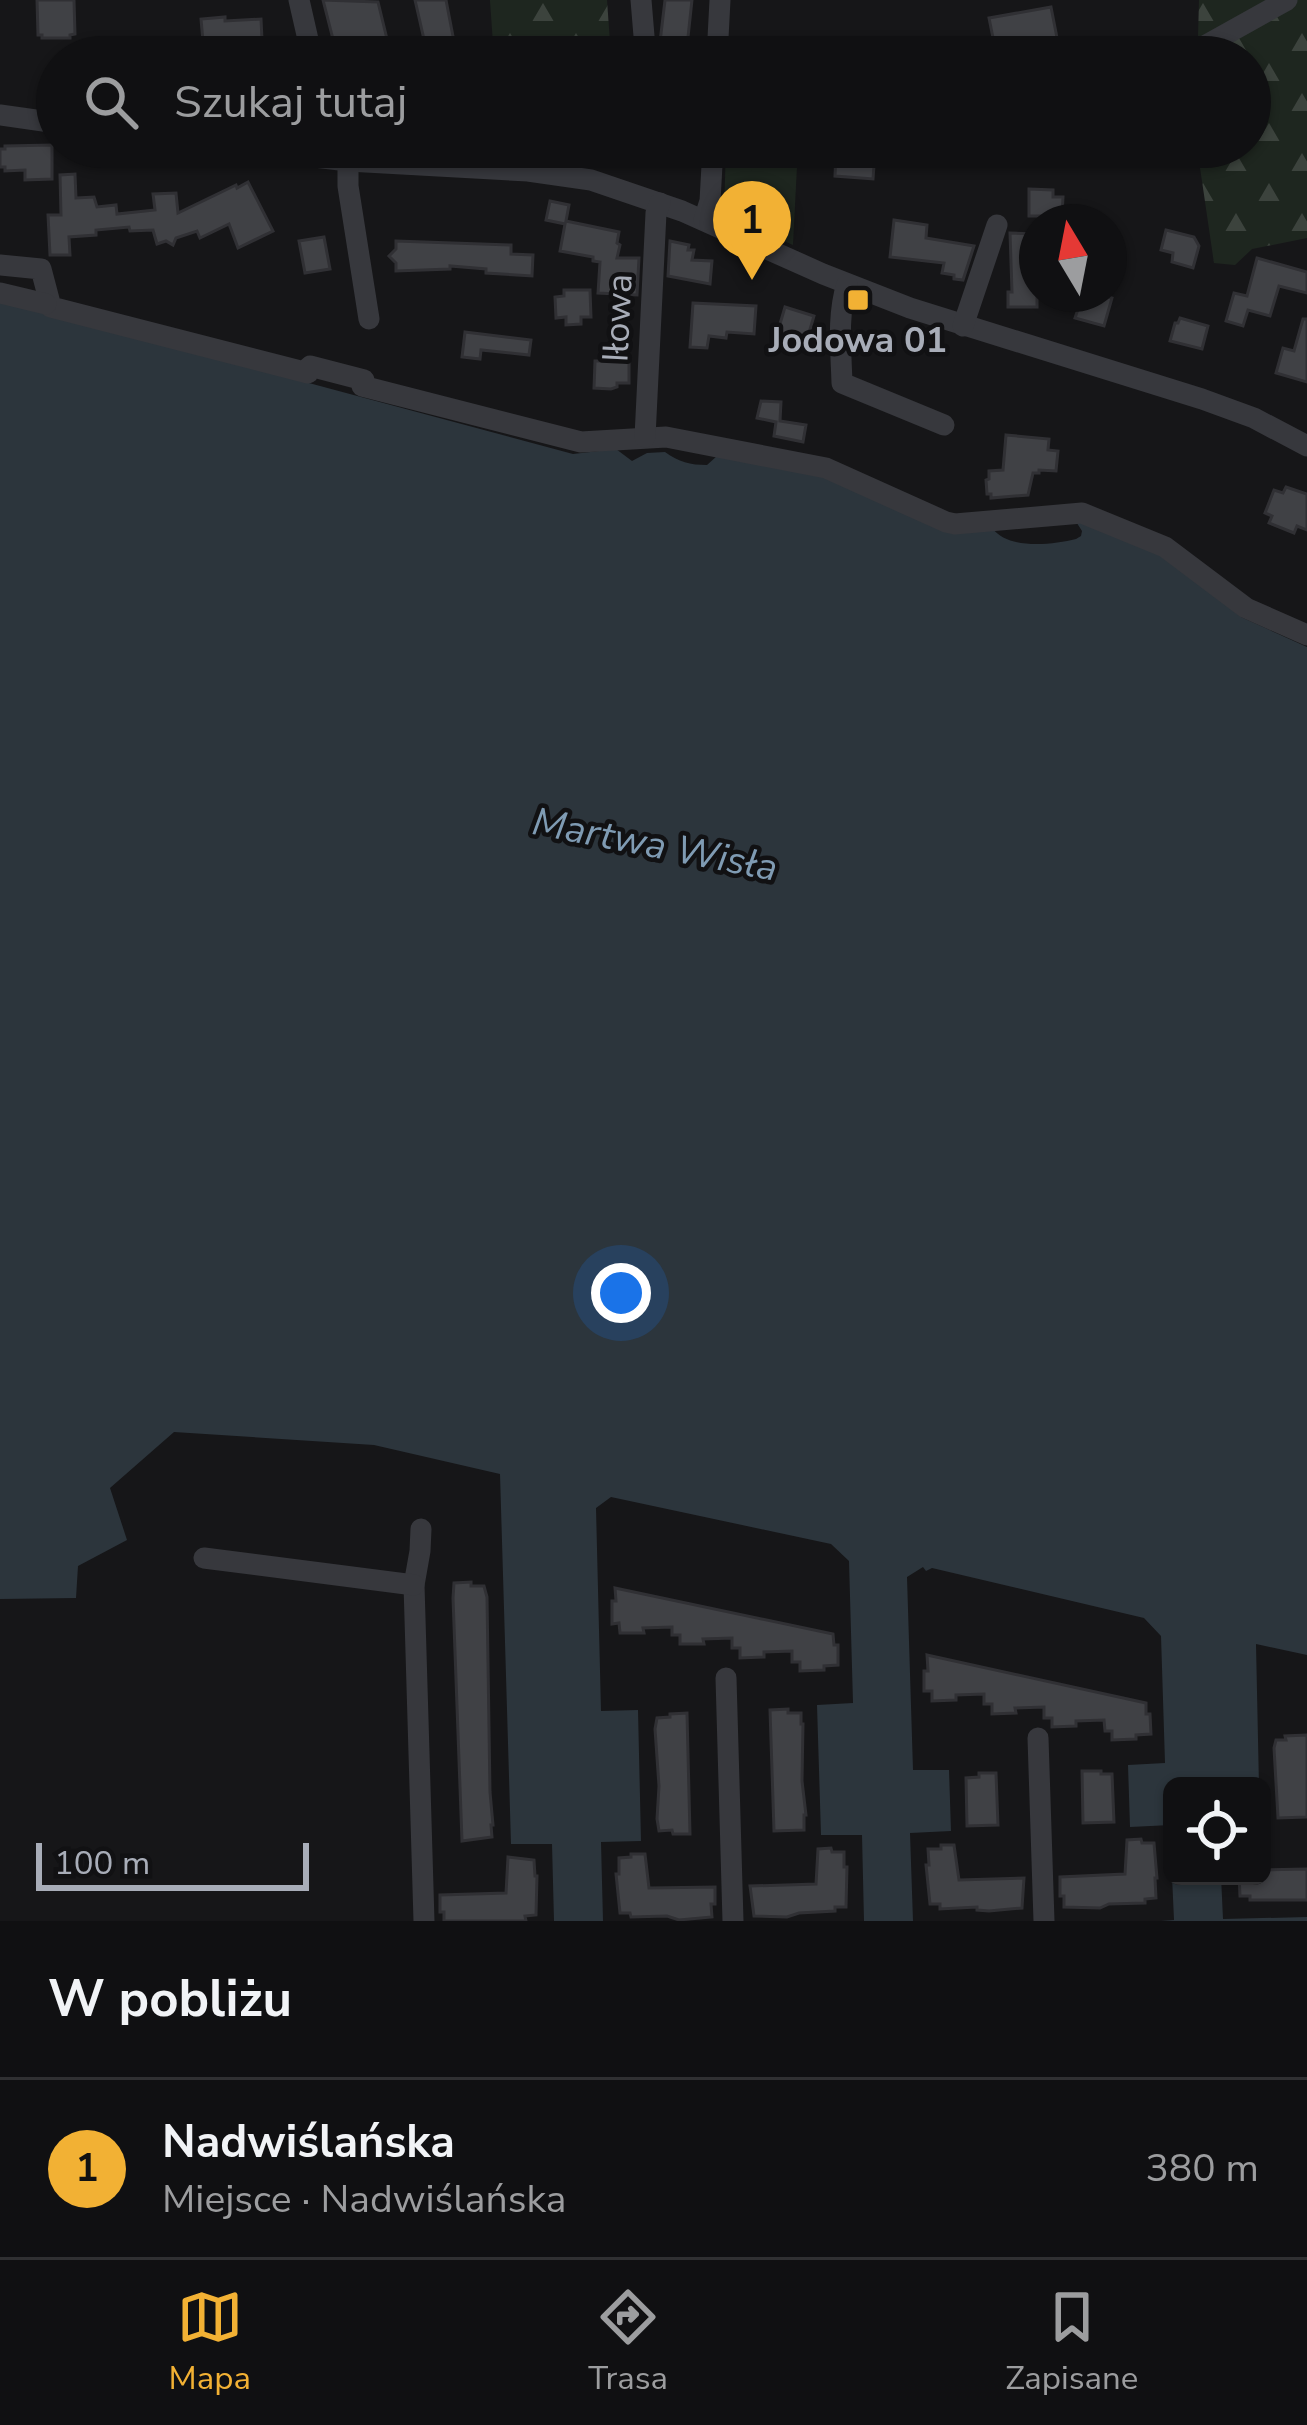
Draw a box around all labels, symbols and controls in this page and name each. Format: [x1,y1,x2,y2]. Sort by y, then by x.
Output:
search box [36,36,1271,168]
icon: search [78,69,144,135]
text: Szukaj tutaj [174,72,407,133]
pin: 1 [713,181,791,280]
north arrow [1019,204,1127,312]
street label: Iłowa [591,273,645,363]
marker: Jodowa 01 [845,287,871,313]
place label: Jodowa 01 [768,316,947,365]
water label: Martwa Wisła [528,795,782,895]
your location [591,1263,651,1323]
map controls [1163,1777,1271,1885]
button: locate [1163,1777,1271,1885]
scale bar [36,1837,309,1890]
text: 100 m [54,1841,150,1886]
text: W pobliżu [48,1964,292,2034]
text: Nadwiślańska [162,2112,455,2173]
text: 1 [75,2142,99,2195]
text: 380 m [1145,2142,1259,2195]
text: Miejsce · Nadwiślańska [162,2173,566,2226]
tab: Mapa [169,2284,251,2401]
tab: Trasa [588,2284,668,2401]
tab: Zapisane [1005,2284,1138,2401]

